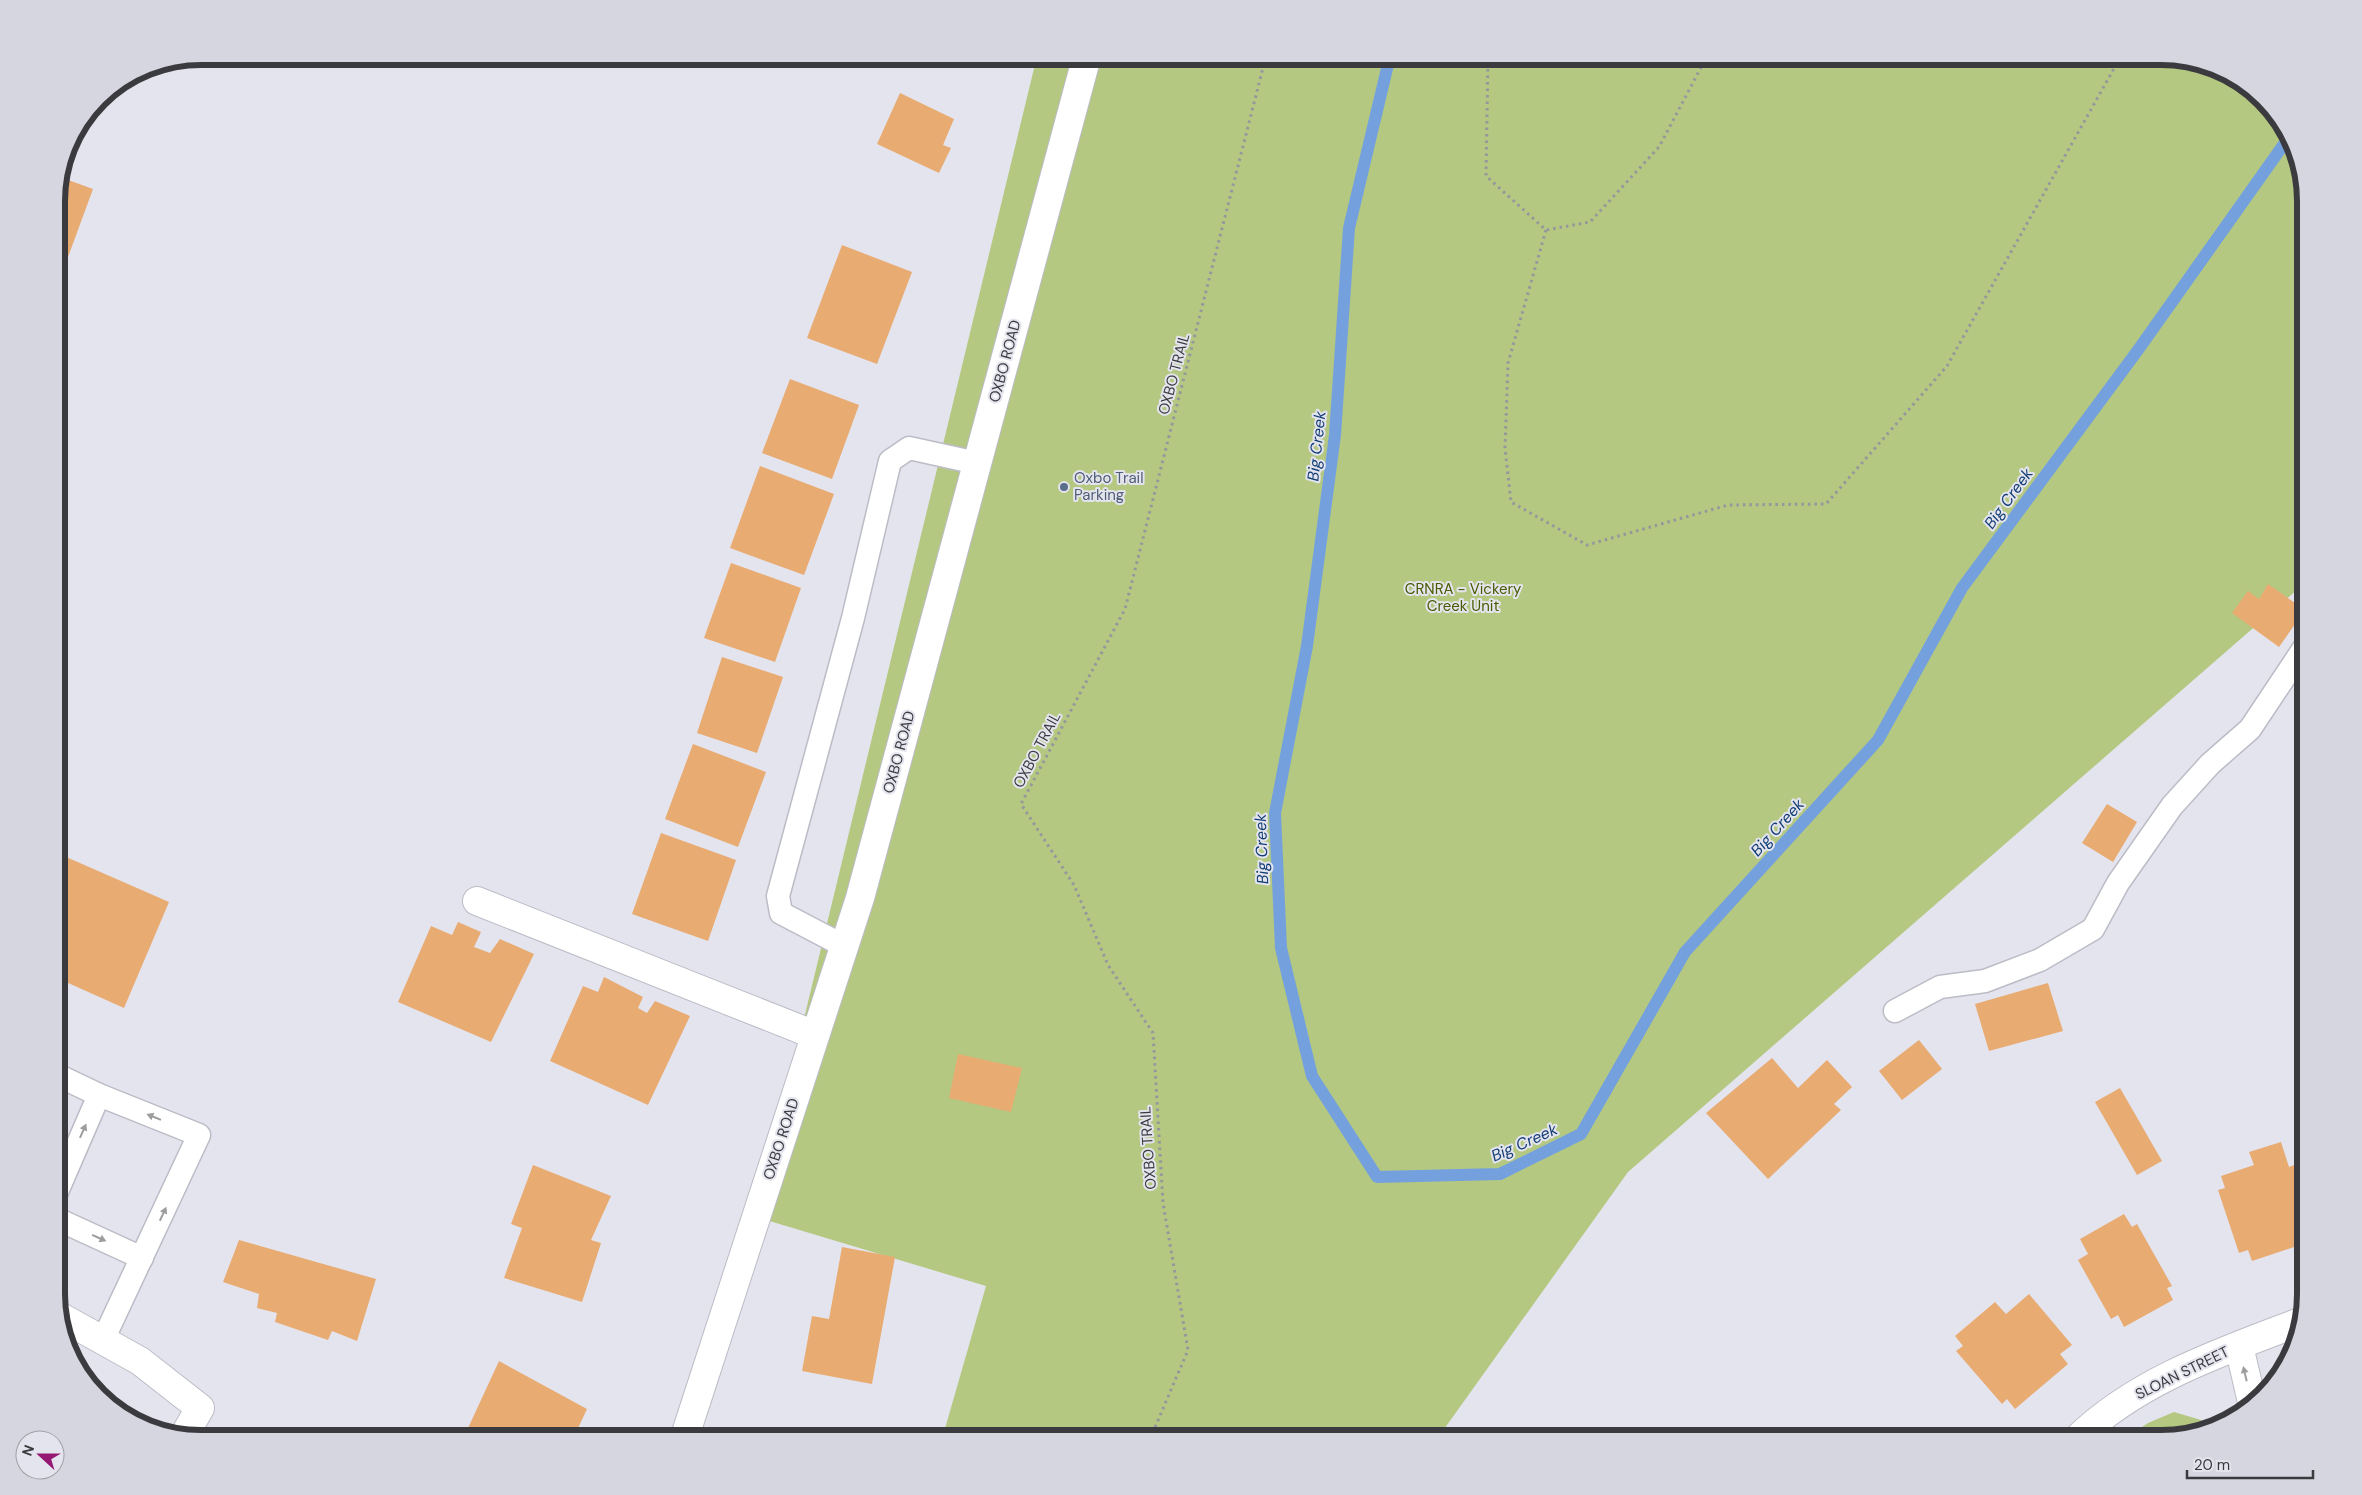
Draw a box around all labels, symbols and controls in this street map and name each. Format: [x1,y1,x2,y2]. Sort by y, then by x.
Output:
street label: OXBO ROAD [984,318,1026,404]
street label: OXBO TRAIL [1154,331,1194,417]
water label: Big Creek [1302,409,1331,482]
water label: Big Creek [1979,463,2038,533]
place label: Oxbo Trail Parking [1074,468,1144,505]
marker: Oxbo Trail Parking [1058,481,1070,493]
park label: CRNRA - Vickery Creek Unit [1405,579,1522,616]
street label: OXBO TRAIL [1009,708,1065,791]
street label: OXBO ROAD [878,709,920,795]
water label: Big Creek [1746,794,1809,861]
water label: Big Creek [1250,813,1273,885]
street label: OXBO ROAD [758,1096,804,1182]
street label: OXBO TRAIL [1135,1106,1161,1190]
one-way arrow [146,1113,161,1121]
water label: Big Creek [1488,1118,1561,1166]
one-way arrow [80,1124,88,1138]
one-way arrow [159,1207,167,1221]
one-way arrow [92,1235,106,1243]
street label: SLOAN STREET [2132,1342,2232,1404]
one-way arrow [2241,1366,2249,1381]
north arrow [15,1430,65,1480]
text: N [18,1442,38,1458]
scale bar [2187,1448,2313,1480]
text: 20 m [2194,1455,2230,1475]

